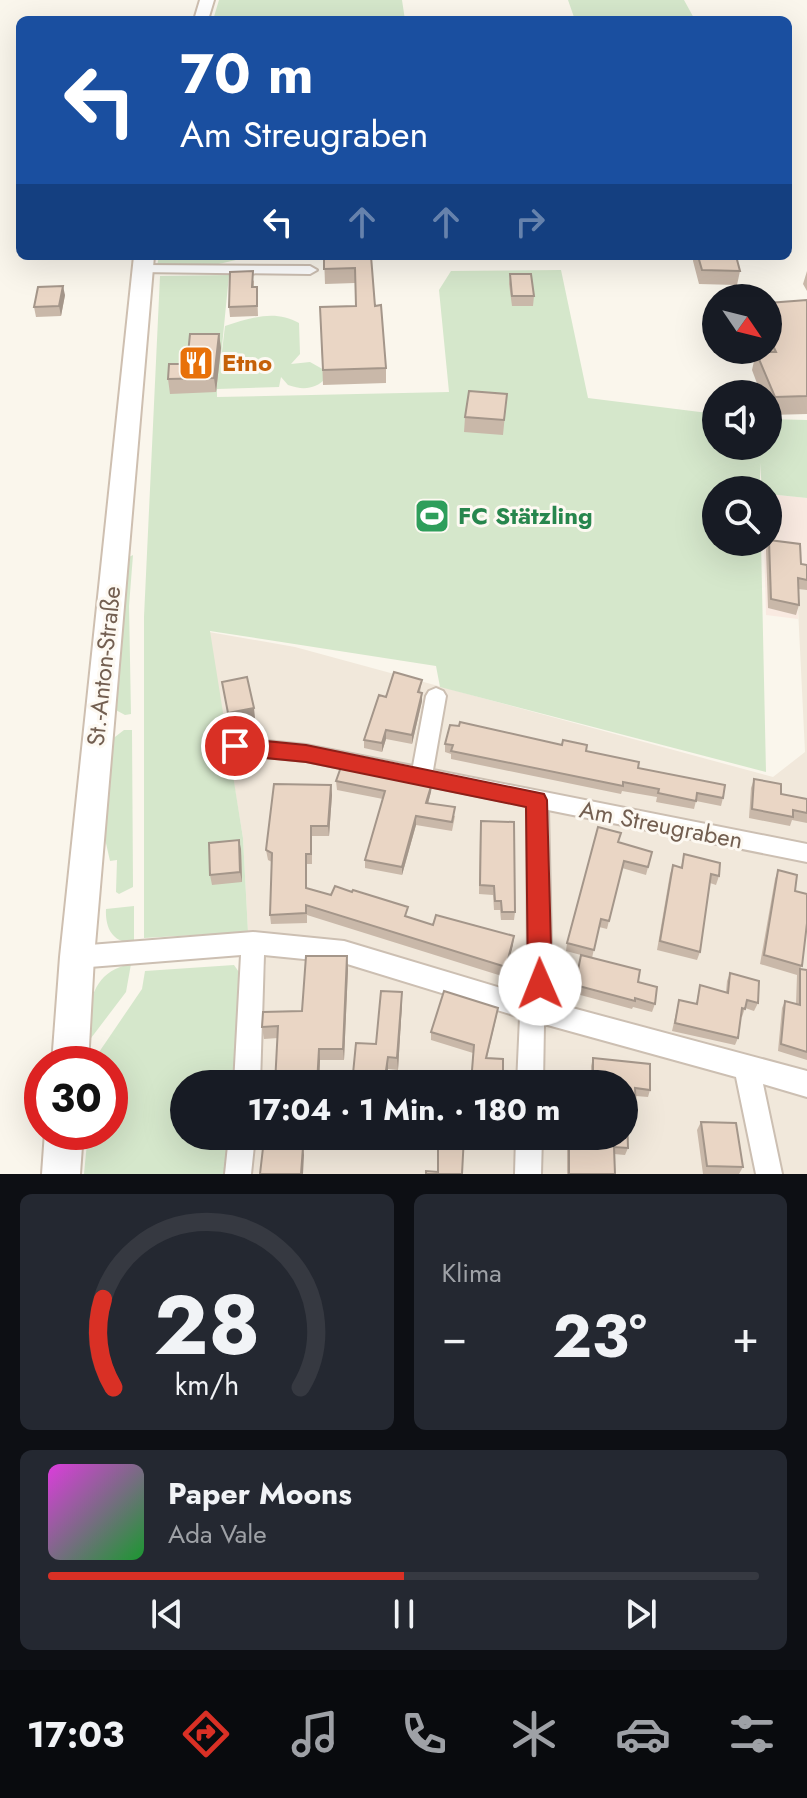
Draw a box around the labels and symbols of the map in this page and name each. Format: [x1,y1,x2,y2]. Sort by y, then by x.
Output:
north arrow [702,284,782,364]
restaurant icon: Etno [177,344,215,382]
place label: Etno [222,345,272,380]
sports icon: FC Stätzling [413,497,451,535]
place label: FC Stätzling [458,498,593,533]
street label: St.-Anton-Straße [78,584,129,748]
pin [201,712,269,780]
street label: Am Streugraben [576,792,746,857]
position arrow [498,942,582,1026]
speed limit sign: 30 [24,1046,128,1150]

